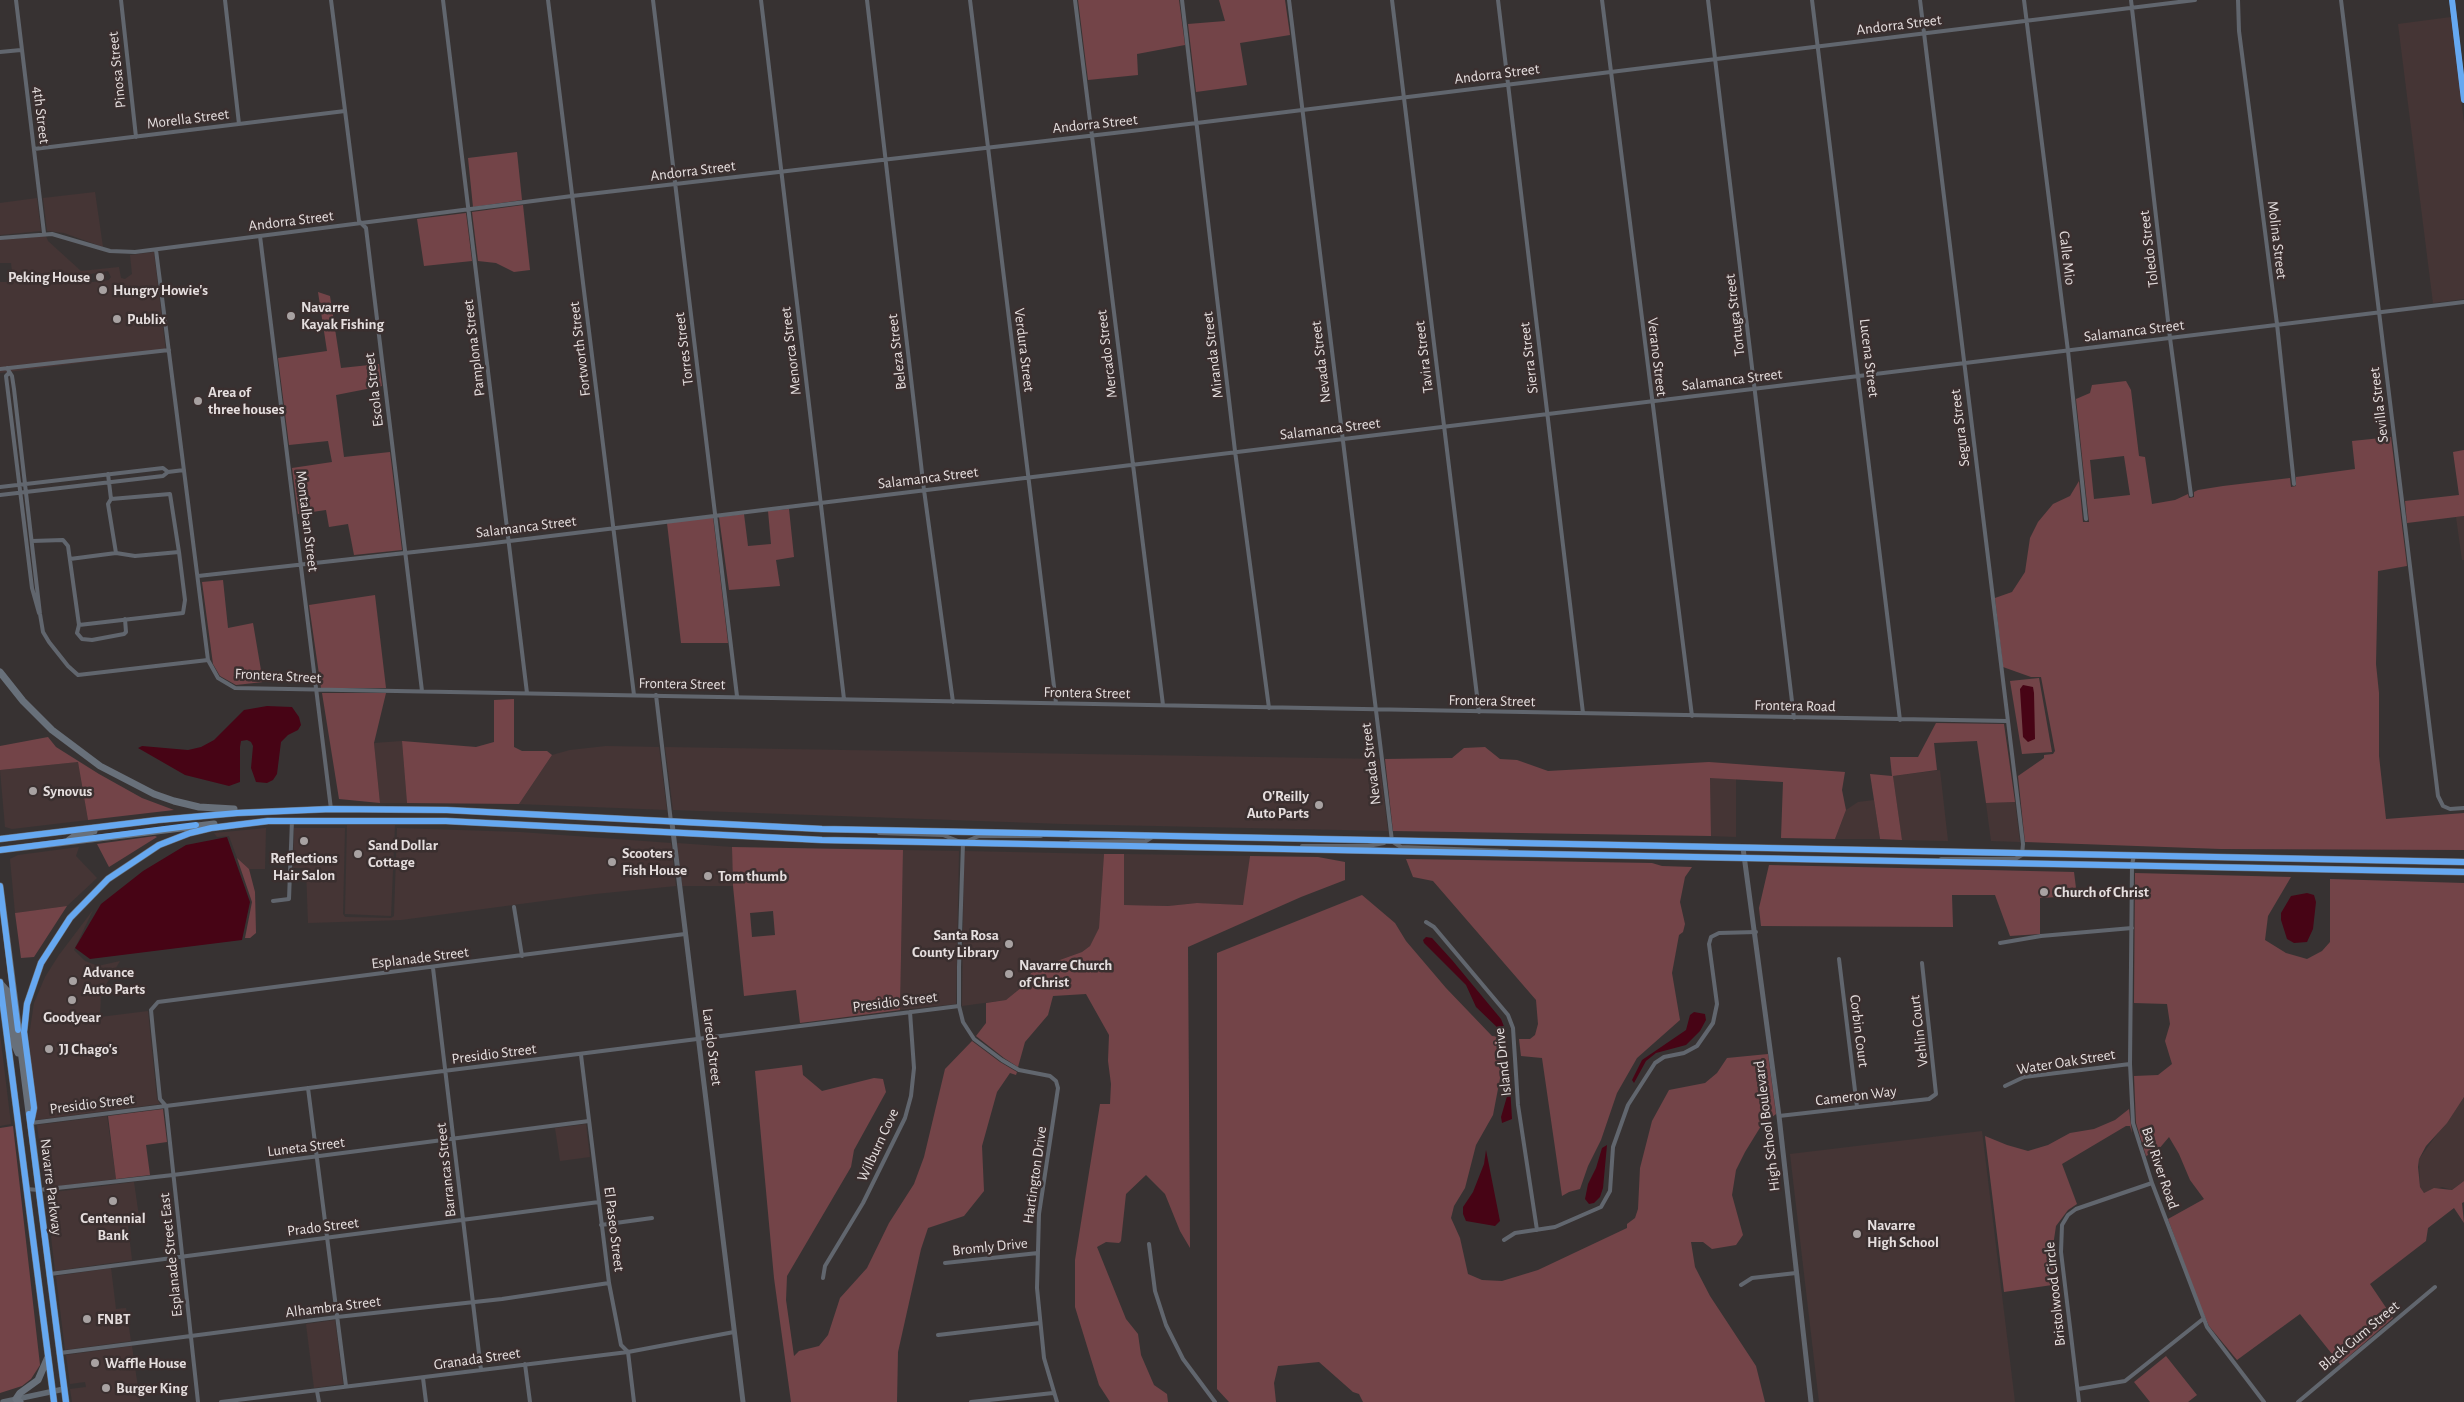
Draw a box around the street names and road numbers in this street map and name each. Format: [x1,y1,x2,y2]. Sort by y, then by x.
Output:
street label: Andorra Street [1855,11,1943,39]
street label: Pinosa Street [104,31,130,109]
street label: Andorra Street [1453,60,1541,88]
street label: 4th Street [29,85,53,145]
street label: Morella Street [146,105,230,133]
street label: Andorra Street [1052,111,1138,137]
street label: Andorra Street [649,157,737,185]
street label: Molina Street [2263,200,2291,280]
street label: Andorra Street [247,207,335,235]
street label: Toledo Street [2135,210,2163,288]
street label: Calle Mio [2055,230,2079,286]
street label: Tortuga Street [1721,273,1749,357]
street label: Pamplona Street [459,299,489,397]
street label: Fortworth Street [565,301,595,397]
street label: Menorca Street [777,306,805,396]
street label: Verdura Street [1010,307,1038,393]
street label: Mercado Street [1093,309,1121,399]
street label: Torres Street [671,311,697,387]
street label: Miranda Street [1199,311,1227,399]
street label: Beleza Street [883,313,911,391]
street label: Salamanca Street [2083,316,2185,346]
street label: Verano Street [1643,317,1671,397]
street label: Lucena Street [1855,318,1883,398]
street label: Nevada Street [1307,320,1335,404]
street label: Tavira Street [1411,320,1437,394]
street label: Sierra Street [1516,321,1542,395]
street label: Escola Street [361,352,387,428]
street label: Salamanca Street [1681,365,1783,395]
street label: Sevilla Street [2365,366,2393,444]
street label: Segura Street [1946,388,1974,468]
street label: Salamanca Street [1279,414,1381,444]
street label: Salamanca Street [877,463,979,493]
street label: Montalban Street [292,469,322,573]
street label: Salamanca Street [475,512,577,542]
street label: Frontera Street [234,665,322,687]
street label: Frontera Street [639,674,725,694]
street label: Frontera Street [1044,683,1130,703]
street label: Frontera Street [1449,691,1535,711]
street label: Frontera Road [1754,696,1836,716]
street label: Nevada Street [1357,722,1385,806]
street label: Esplanade Street [370,943,470,973]
street label: Presidio Street [852,988,938,1016]
street label: Corbin Court [1846,994,1872,1068]
street label: Vehlin Court [1906,994,1932,1068]
street label: Laredo Street [698,1007,726,1087]
street label: Island Drive [1490,1027,1516,1097]
street label: Presidio Street [451,1040,537,1068]
street label: Water Oak Street [2016,1045,2116,1079]
street label: High School Boulevard [1750,1060,1784,1192]
street label: Cameron Way [1814,1082,1898,1110]
street label: Presidio Street [49,1090,135,1118]
street label: Wilburn Cove [853,1106,903,1184]
street label: Barrancas Street [432,1122,460,1218]
street label: Hartington Drive [1019,1125,1051,1225]
street label: Bay River Road [2138,1125,2182,1211]
street label: Luneta Street [266,1133,346,1161]
street label: Navarre Parkway [36,1138,66,1236]
street label: El Paseo Street [600,1186,628,1272]
street label: Esplanade Street East [156,1192,186,1318]
street label: Prado Street [286,1214,360,1240]
street label: Bromly Drive [951,1234,1029,1260]
street label: Bristolwood Circle [2041,1241,2069,1347]
street label: Alhambra Street [284,1292,382,1322]
street label: Black Gum Street [2315,1297,2403,1375]
street label: Granada Street [433,1344,521,1374]

